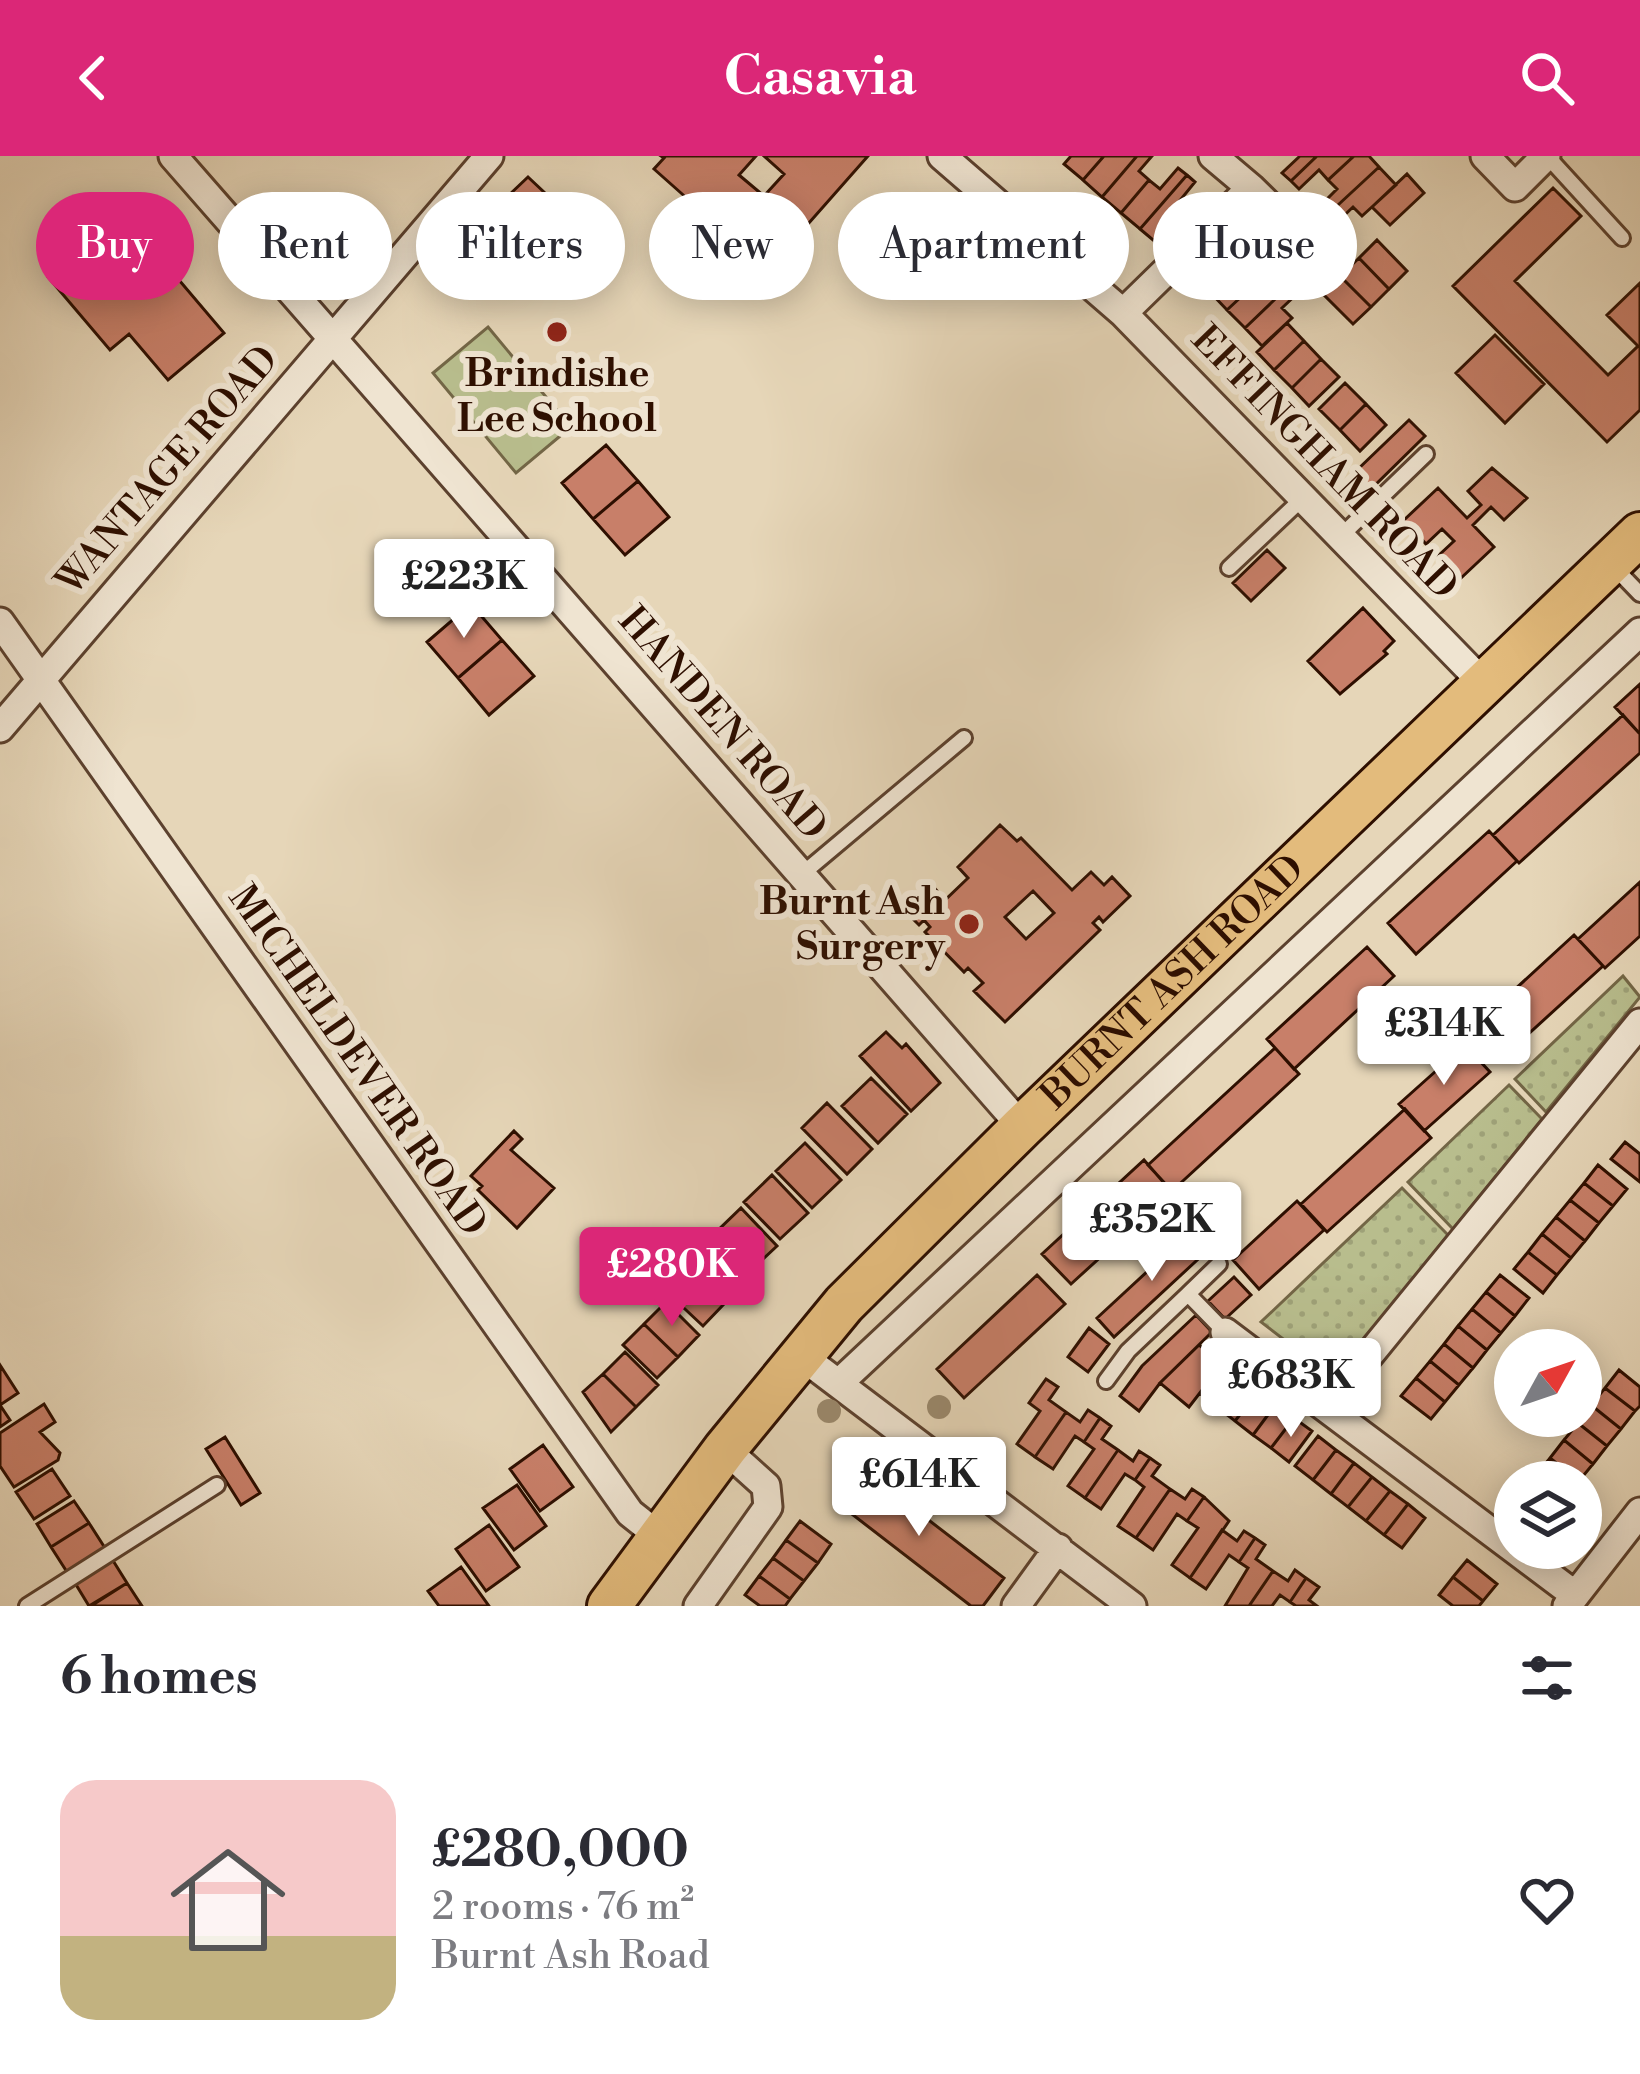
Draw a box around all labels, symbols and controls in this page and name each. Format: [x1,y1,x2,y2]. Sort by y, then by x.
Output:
text: Casavia [724,44,916,112]
icon: back [60,45,126,111]
icon: search [1514,45,1580,111]
chip: Buy [36,192,194,300]
chip: Rent [218,192,392,300]
chip: Filters [416,192,625,300]
chip: New [649,192,814,300]
chip: Apartment [838,192,1129,300]
chip: House [1153,192,1357,300]
street label: EFFINGHAM ROAD [1180,315,1468,611]
marker: Brindishe Lee School [544,319,570,345]
street label: WANTAGE ROAD [45,336,290,607]
place label: Brindishe Lee School [457,350,657,444]
pin: £223K [380,539,548,641]
text: £223K [401,553,527,602]
street label: HANDEN ROAD [607,597,837,851]
street label: BURNT ASH ROAD [1030,844,1315,1121]
street label: MICHELDEVER ROAD [217,876,497,1246]
place label: Burnt Ash Surgery [759,878,945,972]
marker: Burnt Ash Surgery [956,911,982,937]
pin: £314K [1360,986,1528,1088]
text: £314K [1384,1000,1504,1049]
pin: £352K [1068,1182,1236,1284]
text: £352K [1089,1196,1215,1245]
pin: £280K [588,1227,756,1329]
text: £280K [606,1241,738,1290]
north arrow [1494,1329,1602,1437]
map controls [1494,1329,1602,1569]
pin: £683K [1207,1338,1375,1440]
text: £683K [1228,1352,1354,1401]
pin: £614K [835,1437,1003,1539]
text: £614K [859,1451,979,1500]
button: layers [1494,1461,1602,1569]
icon: filters [1514,1645,1580,1711]
text: 6 homes [60,1646,258,1710]
text: £280,000 [432,1819,689,1883]
icon: home [156,1828,300,1972]
icon: heart [1514,1867,1580,1933]
text: 2 rooms · 76 m² [432,1883,694,1932]
text: Burnt Ash Road [432,1932,710,1981]

